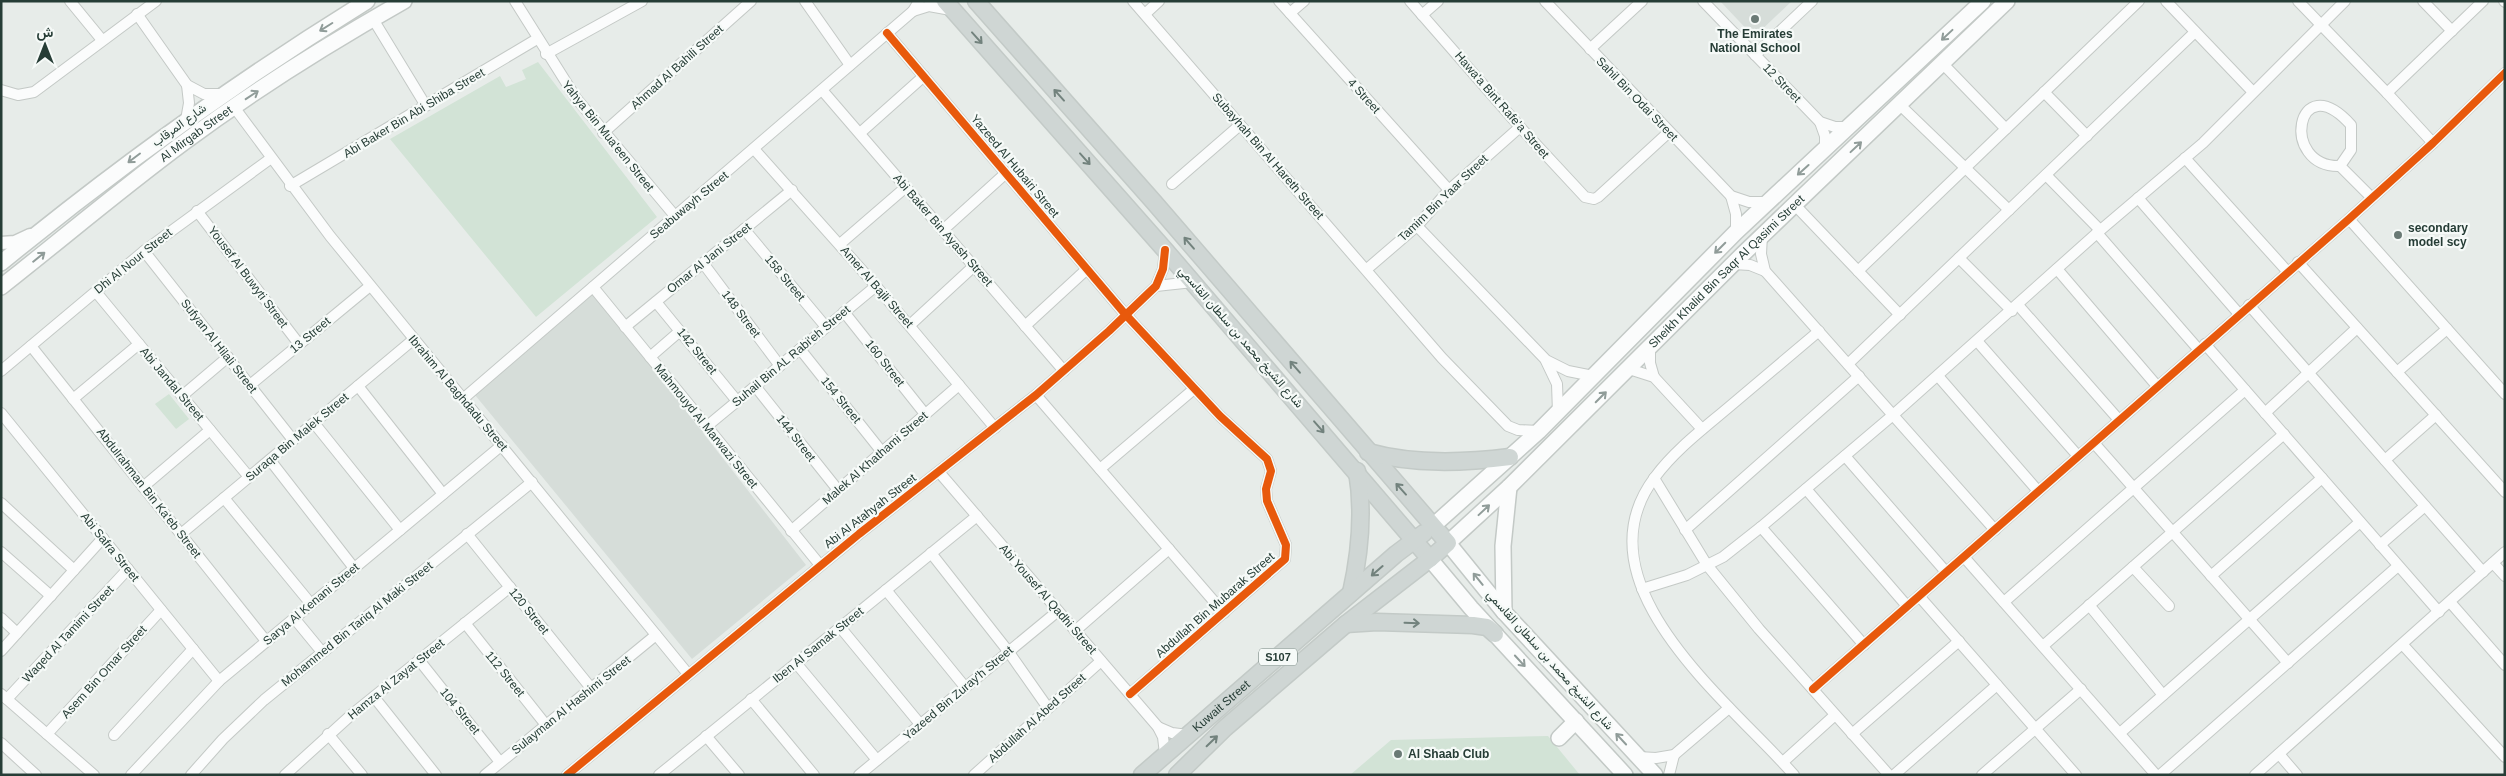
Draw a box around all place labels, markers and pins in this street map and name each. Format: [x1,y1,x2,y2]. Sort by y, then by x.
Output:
marker: The Emirates National School [1749,13,1761,25]
place label: The Emirates National School [1710,27,1800,55]
place label: secondary model scy [2408,221,2468,249]
marker: secondary model scy [2392,229,2404,241]
place label: Al Shaab Club [1408,747,1489,761]
marker: Al Shaab Club [1392,748,1404,760]

